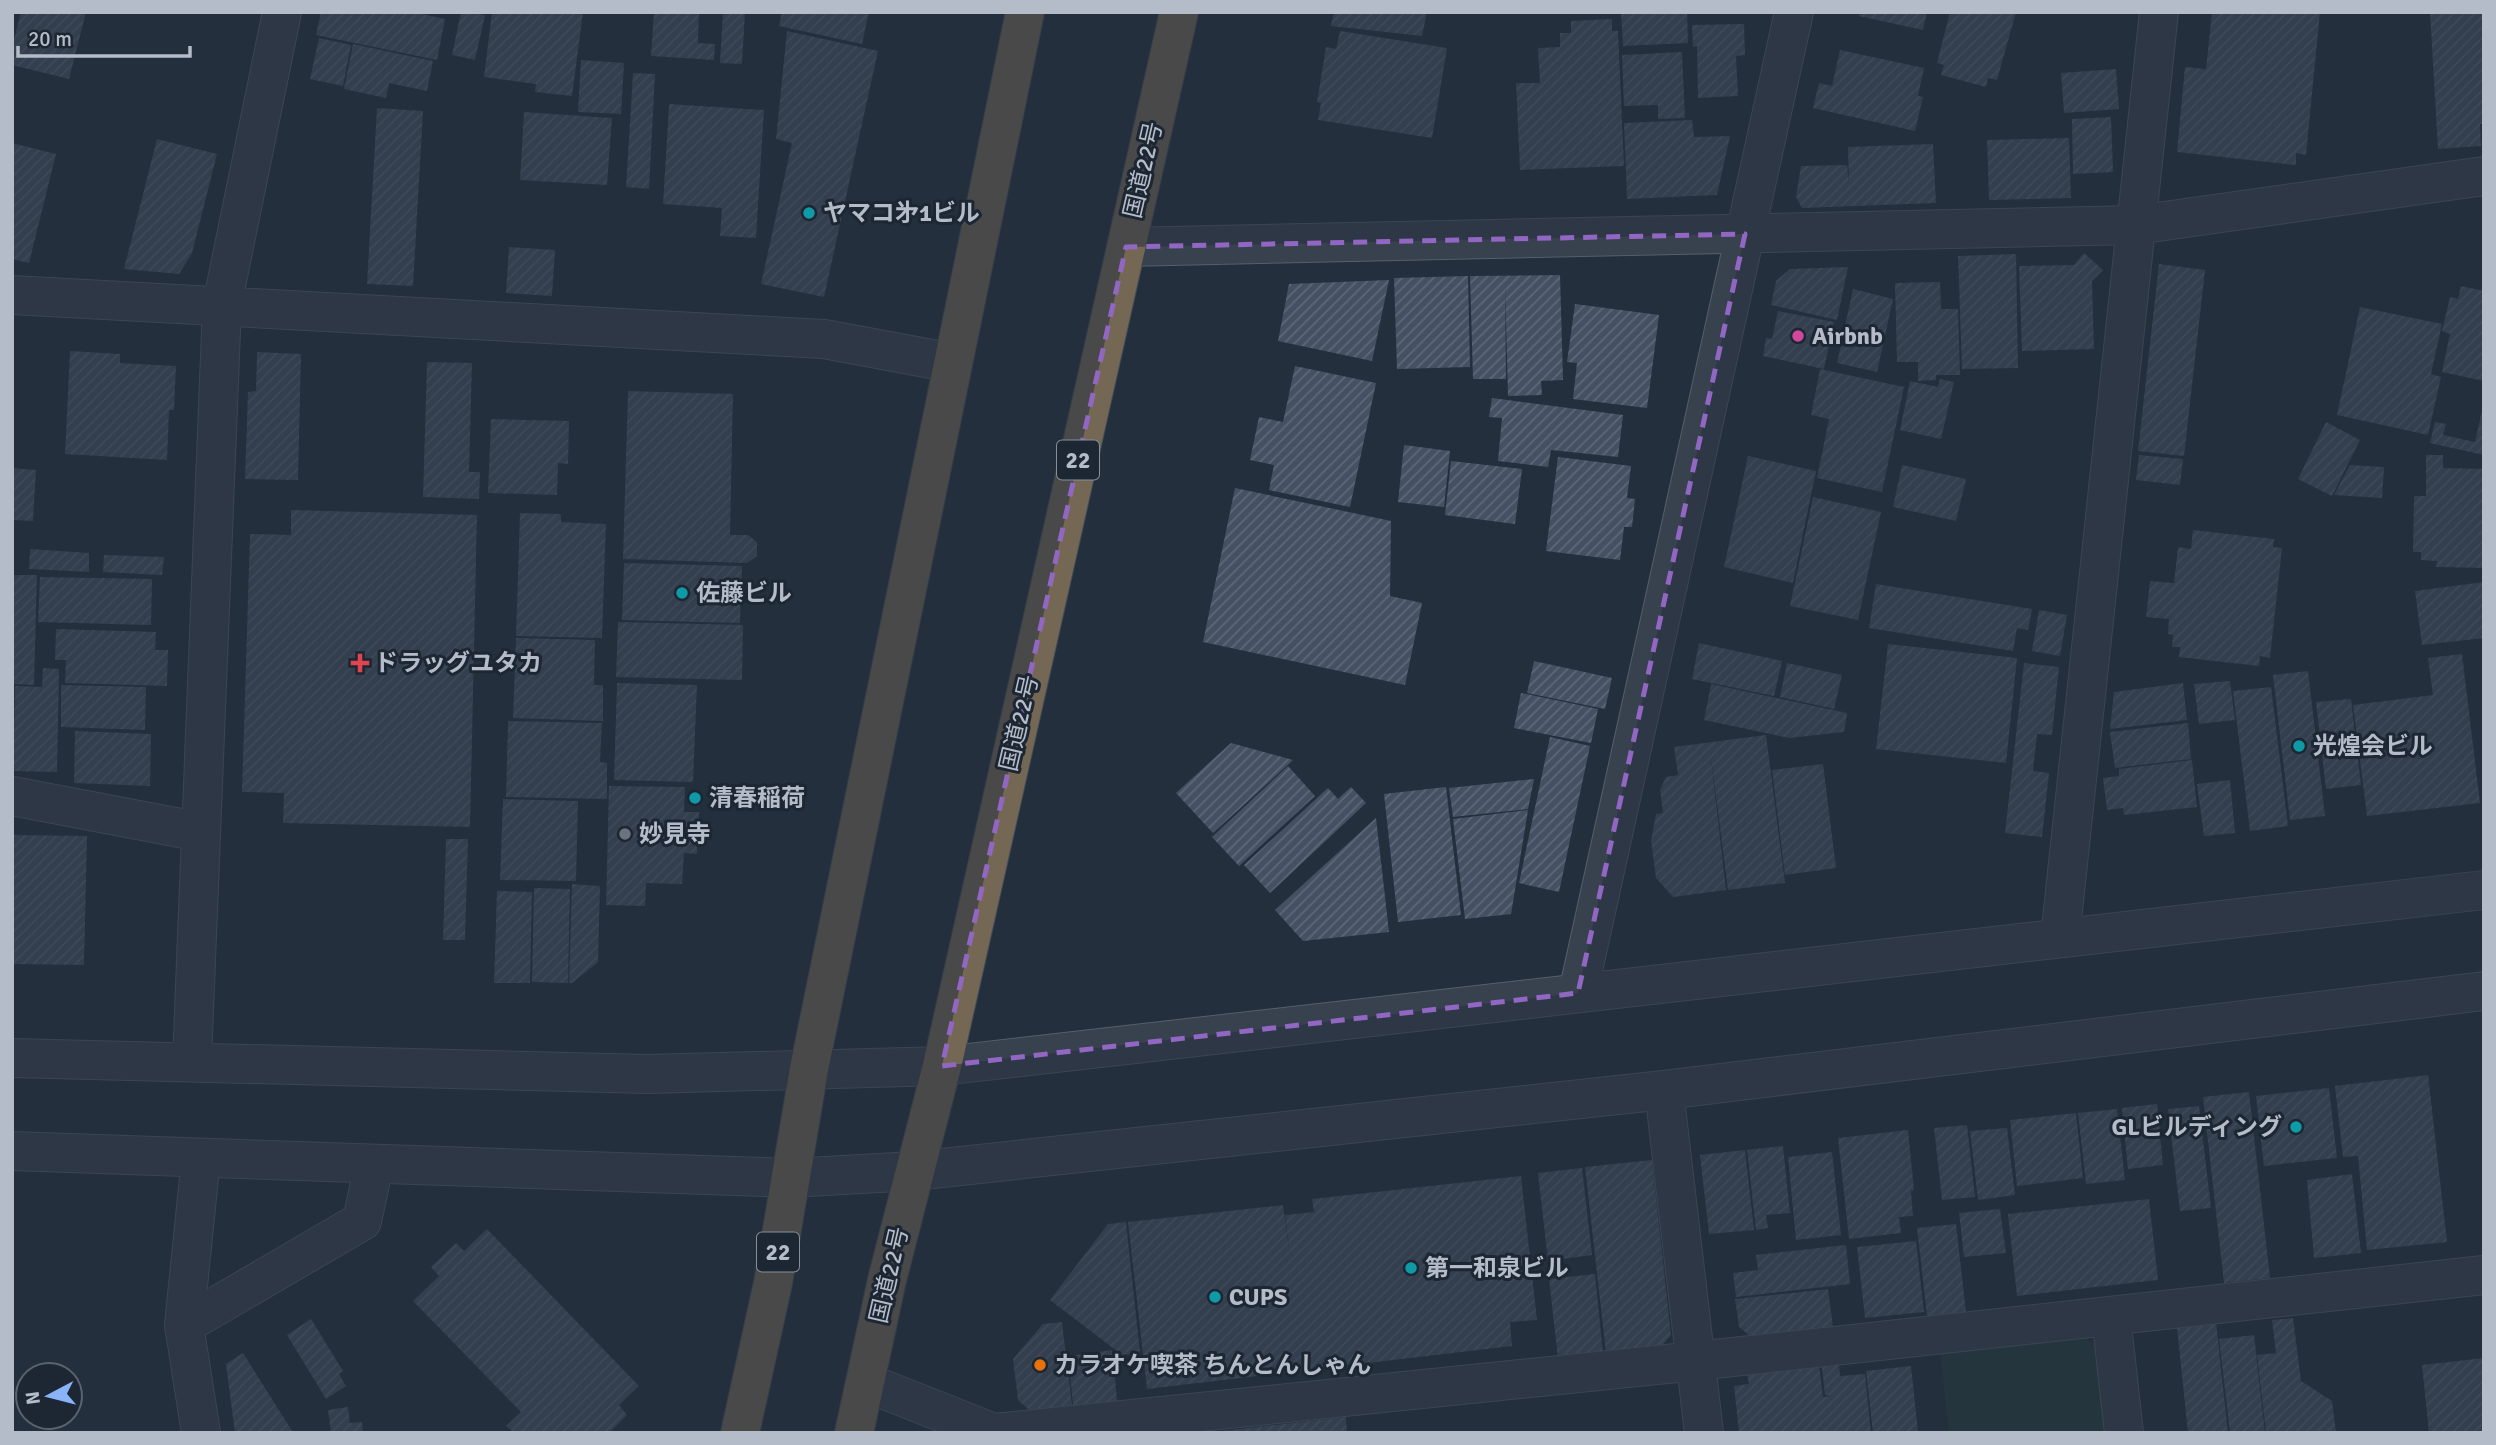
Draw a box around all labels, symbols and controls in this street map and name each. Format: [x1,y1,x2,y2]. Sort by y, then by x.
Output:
scale bar [18,14,189,58]
text: 20 m [28,26,72,52]
street label: 国道22号 [1117,119,1169,221]
place label: ヤマコ㐧1ビル [823,198,980,228]
marker: ヤマコ㐧1ビル [801,205,817,221]
place label: Airbnb [1812,321,1883,351]
marker: Airbnb [1790,328,1806,344]
road number: 22 [1057,440,1099,480]
place label: 佐藤ビル [696,578,792,608]
marker: 佐藤ビル [674,585,690,601]
place label: ドラッグユタカ [374,648,542,678]
marker: ドラッグユタカ [352,655,368,671]
street label: 国道22号 [993,672,1045,774]
place label: 光煌会ビル [2313,731,2433,761]
marker: 光煌会ビル [2291,738,2307,754]
place label: 清春稲荷 [709,783,805,813]
marker: 清春稲荷 [687,790,703,806]
place label: 妙見寺 [639,819,711,849]
marker: 妙見寺 [617,826,633,842]
place label: GLビルディング [2111,1112,2282,1142]
marker: GLビルディング [2288,1119,2304,1135]
street label: 国道22号 [863,1224,915,1326]
road number: 22 [757,1232,799,1272]
place label: 第一和泉ビル [1425,1253,1569,1283]
marker: 第一和泉ビル [1403,1260,1419,1276]
place label: CUPS [1229,1282,1287,1312]
marker: CUPS [1207,1289,1223,1305]
place label: カラオケ喫茶 ちんとんしゃん [1054,1350,1371,1380]
marker: カラオケ喫茶 ちんとんしゃん [1032,1357,1048,1373]
north arrow [14,1361,84,1431]
text: N [20,1390,46,1406]

